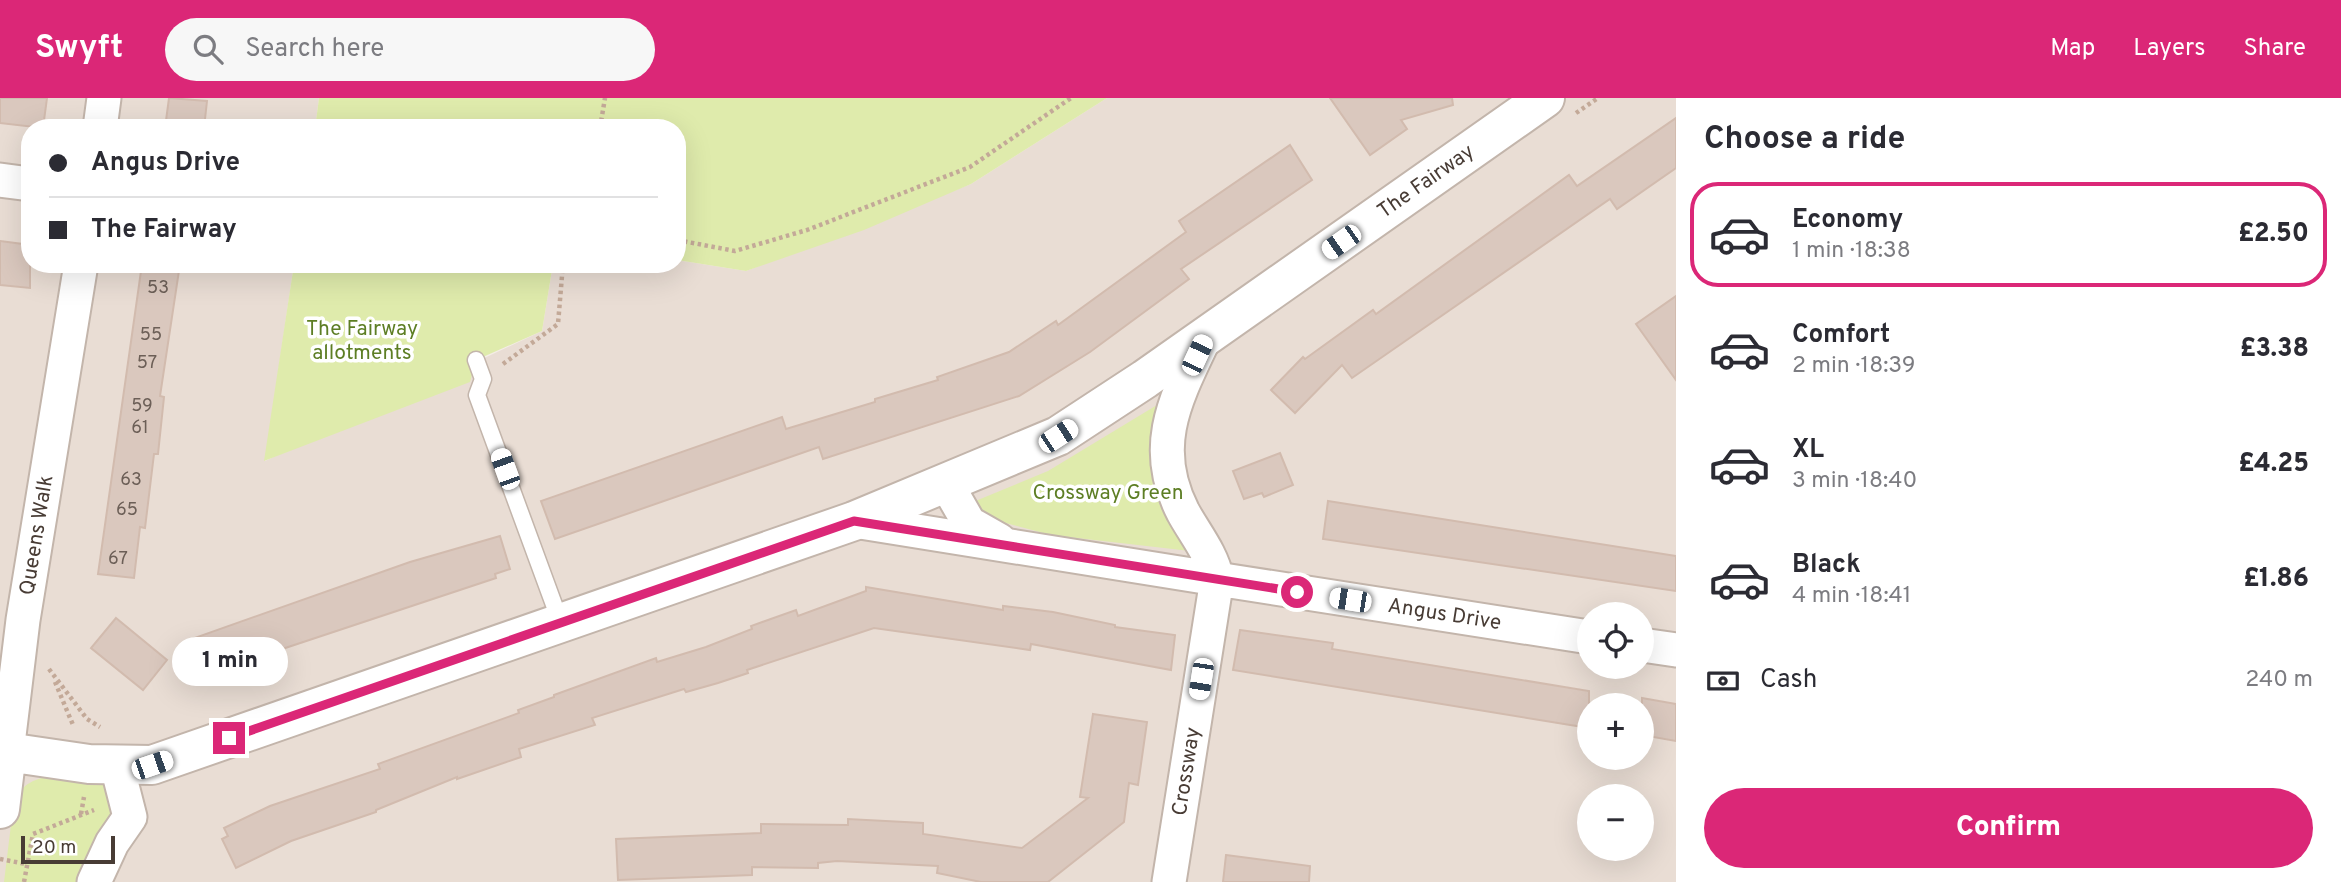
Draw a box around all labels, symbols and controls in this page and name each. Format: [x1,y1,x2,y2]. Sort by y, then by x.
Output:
search box [165,18,655,81]
text: Swyft [35,28,123,70]
icon: search [189,30,227,68]
text: Search here [245,33,384,66]
text: Map [2050,34,2095,64]
text: Layers [2133,34,2205,64]
text: Share [2243,34,2306,64]
text: Choose a ride [1704,120,1905,160]
street label: The Fairway [1372,138,1480,225]
text: Angus Drive [91,147,240,180]
icon: car [1708,203,1771,266]
text: Economy [1792,204,1903,237]
text: The Fairway [91,214,237,247]
text: £2.50 [2238,218,2309,251]
car [1318,221,1365,263]
text: 1 min · 18:38 [1792,237,1911,266]
house number: 53 [147,277,169,300]
park label: The Fairway allotments [306,316,418,367]
icon: car [1708,318,1771,381]
text: Comfort [1792,319,1890,352]
house number: 55 [140,324,162,347]
car [1179,332,1216,378]
text: £3.38 [2240,333,2309,366]
house number: 57 [137,352,157,375]
text: 2 min · 18:39 [1792,352,1916,381]
house number: 59 [131,395,153,418]
car [1035,416,1082,456]
house number: 61 [131,417,149,440]
icon: car [1708,433,1771,496]
text: XL [1792,434,1824,467]
car [488,446,523,492]
text: £4.25 [2238,448,2309,481]
text: 3 min · 18:40 [1792,467,1917,496]
house number: 63 [120,469,142,492]
street label: Queens Walk [14,473,60,597]
park label: Crossway Green [1032,480,1184,507]
house number: 65 [116,499,138,522]
house number: 67 [108,548,128,571]
icon: car [1708,548,1771,611]
text: Black [1792,549,1861,582]
text: £1.86 [2243,563,2309,596]
route start [1281,576,1313,608]
text: 4 min · 18:41 [1792,582,1911,611]
car [1328,586,1373,614]
street label: Angus Drive [1386,592,1503,637]
map controls [1577,602,1654,861]
button: locate [1577,602,1654,679]
callout: 1 min [171,636,287,686]
text: 1 min [202,647,258,676]
car [1188,657,1215,701]
icon: cash [1704,662,1742,700]
text: Cash [1760,664,1817,697]
text: 240 m [2245,666,2313,695]
button: + [1577,693,1654,770]
route end [213,722,245,754]
street label: Crossway [1166,725,1207,818]
car [129,748,176,782]
button: − [1577,784,1654,861]
button: Confirm [1704,788,2313,868]
scale bar [21,833,116,865]
text: 20 m [32,836,76,860]

